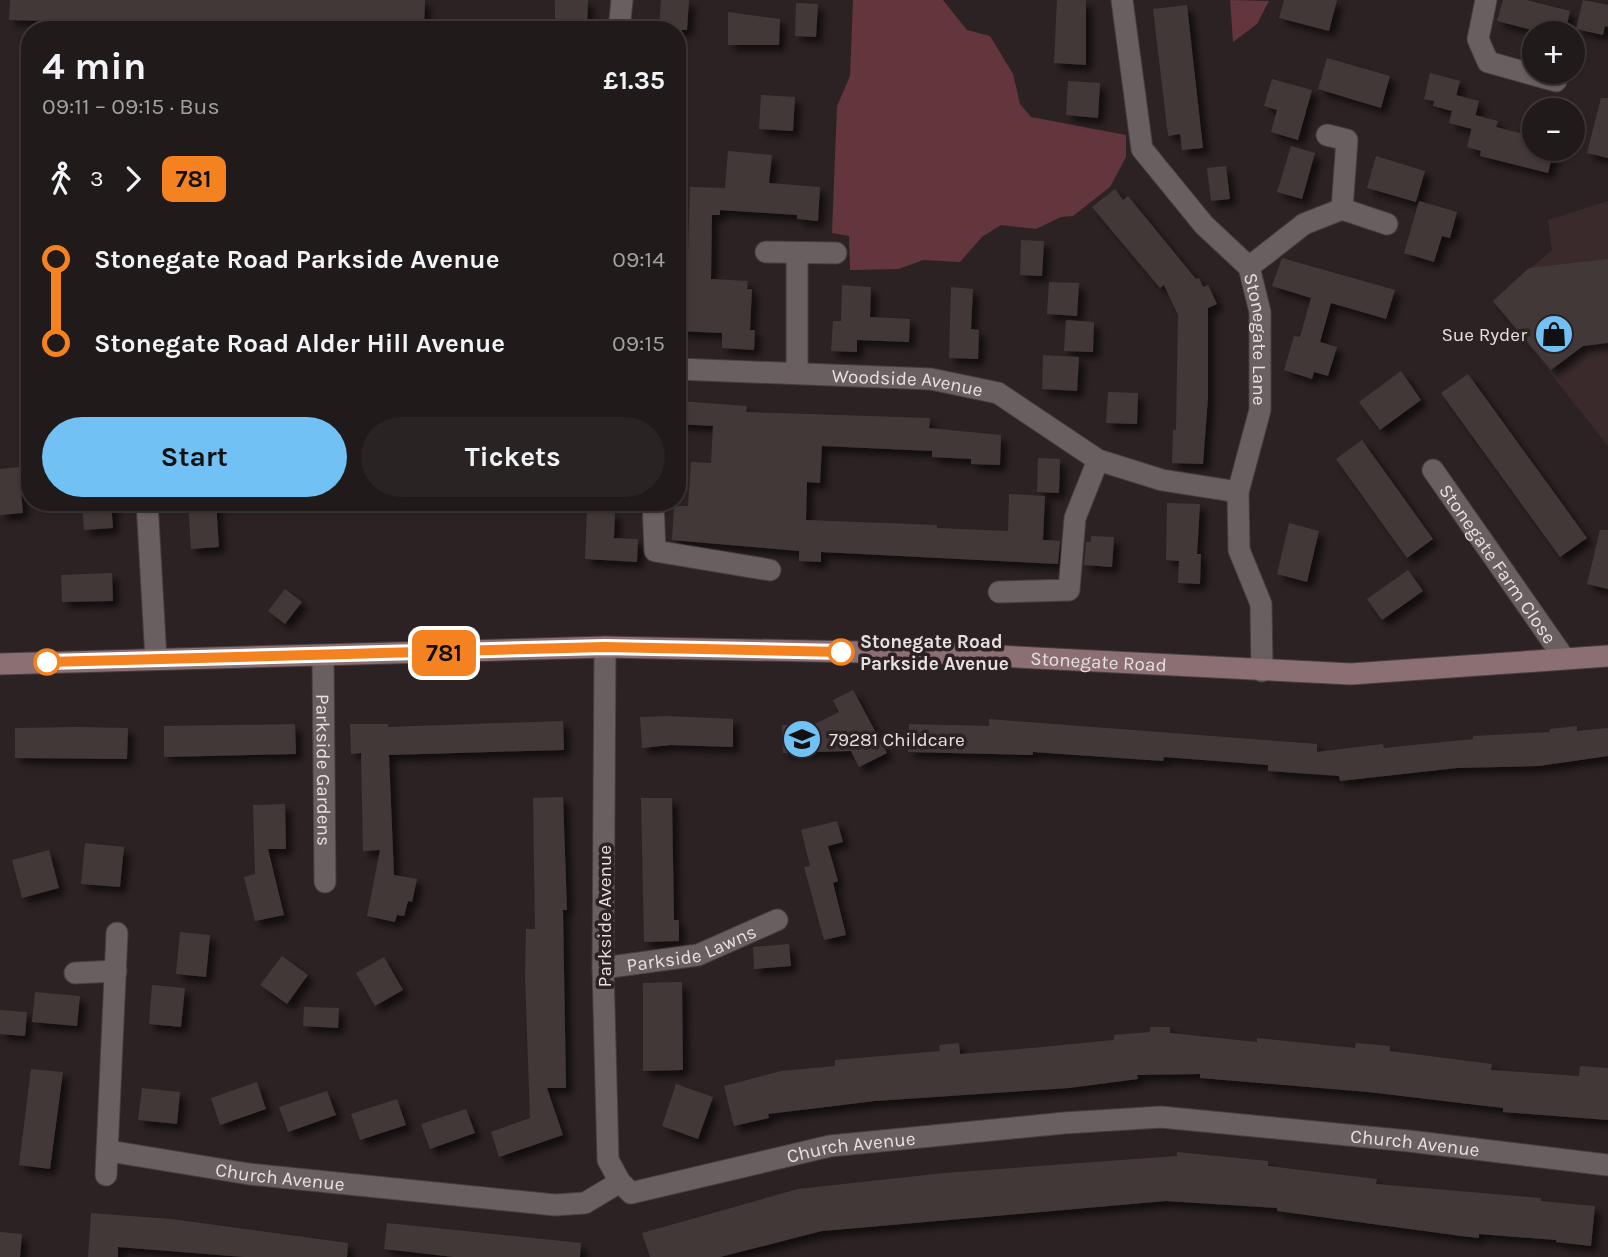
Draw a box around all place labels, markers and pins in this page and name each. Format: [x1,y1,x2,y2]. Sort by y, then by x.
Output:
shop icon: Sue Ryder [1533,313,1575,355]
place label: Sue Ryder [1441,324,1527,346]
place label: Stonegate Road Parkside Avenue [860,631,1009,675]
marker: Stonegate Road Parkside Avenue [828,639,854,665]
unlabelled marker [34,649,60,675]
school or university icon: 79281 Childcare [781,718,823,760]
place label: 79281 Childcare [829,729,965,751]

